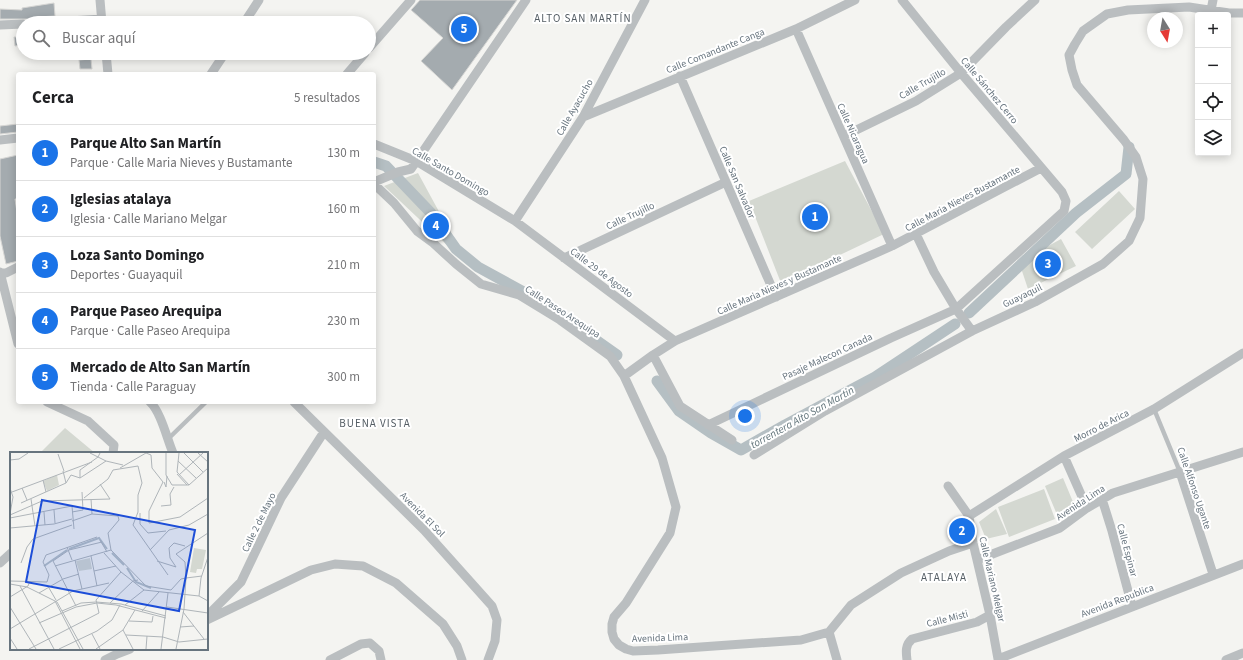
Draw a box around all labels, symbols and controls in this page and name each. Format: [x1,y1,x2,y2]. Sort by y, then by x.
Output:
district label: ALTO SAN MARTÍN [534,11,632,26]
north arrow [1147,12,1183,48]
map controls [1195,12,1231,156]
button: + [1195,12,1231,48]
pin: 5 [451,14,477,44]
search box [16,16,376,60]
street label: Calle Comandante Canga [664,25,767,77]
icon: search [30,27,52,49]
text: Buscar aquí [62,28,135,49]
button: − [1195,48,1231,84]
street label: Calle Sánchez Cerro [957,54,1021,127]
street label: Calle Trujillo [896,65,949,103]
street label: Calle Ayacucho [553,77,597,138]
button: locate [1195,84,1231,120]
text: Cerca [32,86,74,110]
text: 5 resultados [294,89,360,107]
street label: Calle Nicaragua [833,101,873,166]
button: layers [1195,120,1231,156]
text: Parque Alto San Martín [70,133,221,154]
text: 1 [42,144,48,162]
text: 130 m [327,144,360,162]
street label: Calle Santo Domingo [409,144,492,200]
street label: Calle San Salvador [715,144,759,221]
text: Parque · Calle Maria Nieves y Bustamante [70,154,292,172]
street label: Calle Maria Nieves Bustamante [903,163,1022,235]
text: Iglesias atalaya [70,189,172,210]
street label: Calle Trujillo [604,199,657,233]
text: 2 [42,200,48,218]
text: 160 m [327,200,360,218]
pin: 1 [802,202,828,232]
text: Iglesia · Calle Mariano Melgar [70,210,227,228]
pin: 4 [423,211,449,241]
street label: Calle 29 de Agosto [567,244,636,301]
text: Loza Santo Domingo [70,245,204,266]
pin: 3 [1035,249,1061,279]
street label: Calle Maria Nieves y Bustamante [715,251,844,319]
text: 3 [42,256,48,274]
text: 210 m [327,256,360,274]
text: Deportes · Guayaquil [70,266,183,284]
street label: Guayaquil [1000,280,1045,311]
street label: Calle Paseo Arequipa [522,282,603,341]
text: Parque Paseo Arequipa [70,301,222,322]
text: 4 [42,312,48,330]
text: 230 m [327,312,360,330]
text: Parque · Calle Paseo Arequipa [70,322,230,340]
street label: Pasaje Malecon Canada [780,330,875,384]
text: Mercado de Alto San Martín [70,357,250,378]
text: 5 [42,368,48,386]
text: 300 m [327,368,360,386]
text: Tienda · Calle Paraguay [70,378,196,396]
water label: torrentera Alto San Martin [748,383,857,452]
your location [735,406,755,426]
street label: Morro de Arica [1071,406,1132,446]
district label: BUENA VISTA [339,416,411,431]
street label: Calle Alfonso Ugante [1173,445,1215,531]
inset map [10,452,208,650]
street label: Avenida Lima [1053,482,1108,524]
street label: Avenida El Sol [397,489,448,541]
street label: Calle 2 de Mayo [238,490,279,555]
pin: 2 [949,516,975,546]
street label: Calle Espinar [1113,522,1141,579]
street label: Calle Mariano Melgar [975,535,1009,624]
district label: ATALAYA [921,570,967,585]
street label: Avenida Republica [1079,581,1156,621]
street label: Calle Misti [925,607,969,631]
street label: Avenida Lima [632,630,688,646]

